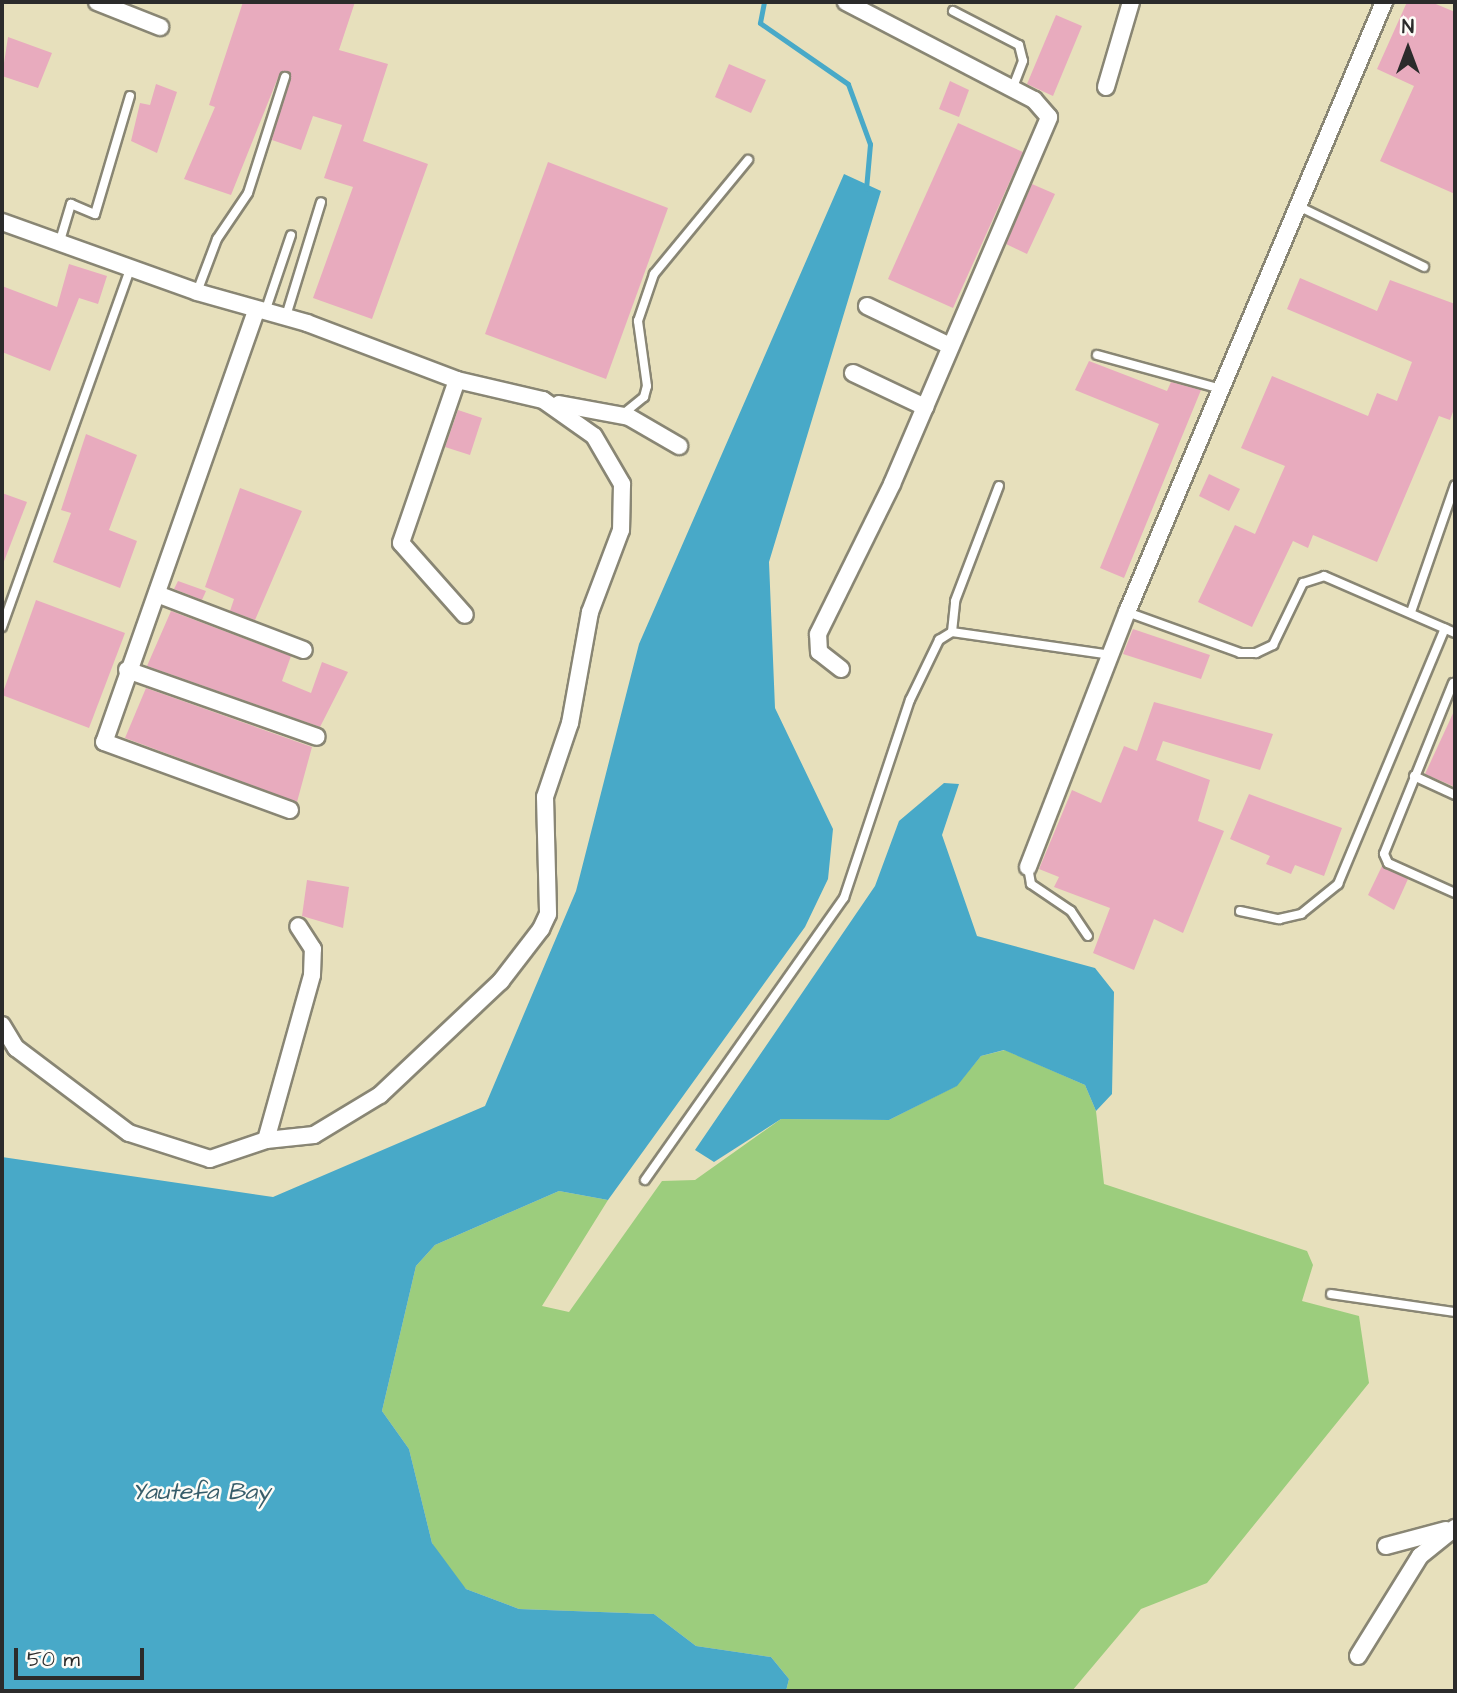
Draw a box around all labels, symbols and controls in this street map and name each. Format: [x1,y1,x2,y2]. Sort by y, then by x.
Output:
north arrow [1373,14,1443,84]
text: N [1402,14,1414,41]
water label: Yautefa Bay [132,1479,270,1507]
scale bar [18,1634,147,1678]
text: 50 m [27,1645,80,1674]

